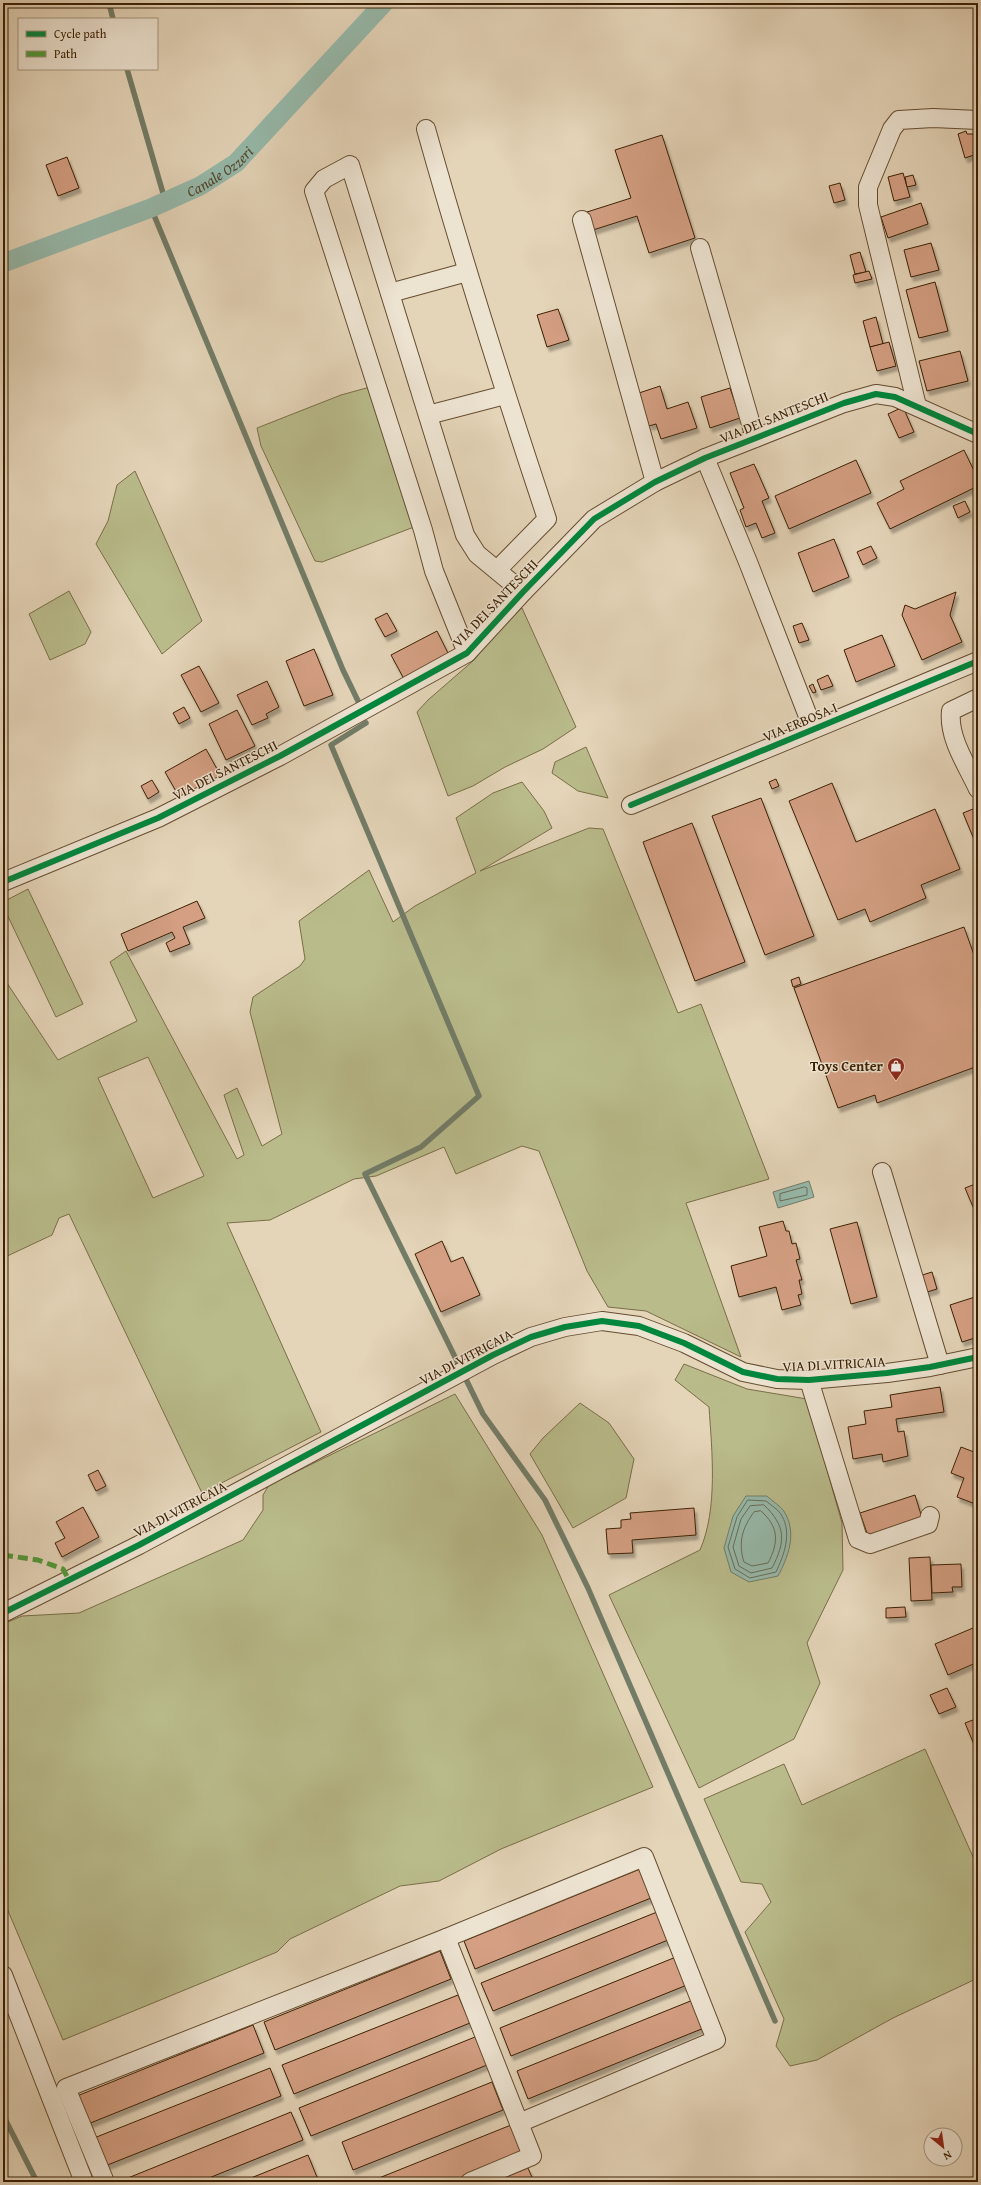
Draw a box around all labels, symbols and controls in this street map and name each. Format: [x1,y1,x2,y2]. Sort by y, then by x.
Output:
legend [18,18,158,70]
text: Cycle path [54,25,107,42]
text: Path [54,45,77,62]
water label: Canale Ozzeri [183,141,257,201]
street label: VIA DEI SANTESCHI [717,386,831,448]
street label: VIA DEI SANTESCHI [448,555,542,651]
street label: VIA ERBOSA I [760,697,840,747]
street label: VIA DEI SANTESCHI [169,735,281,805]
place label: Toys Center [810,1056,884,1076]
shop icon: Toys Center [886,1056,906,1081]
street label: VIA DI VITRICAIA [416,1324,517,1390]
street label: VIA DI VITRICAIA [782,1351,887,1377]
street label: VIA DI VITRICAIA [130,1476,231,1542]
north arrow [923,2127,963,2167]
text: N [940,2147,955,2165]

